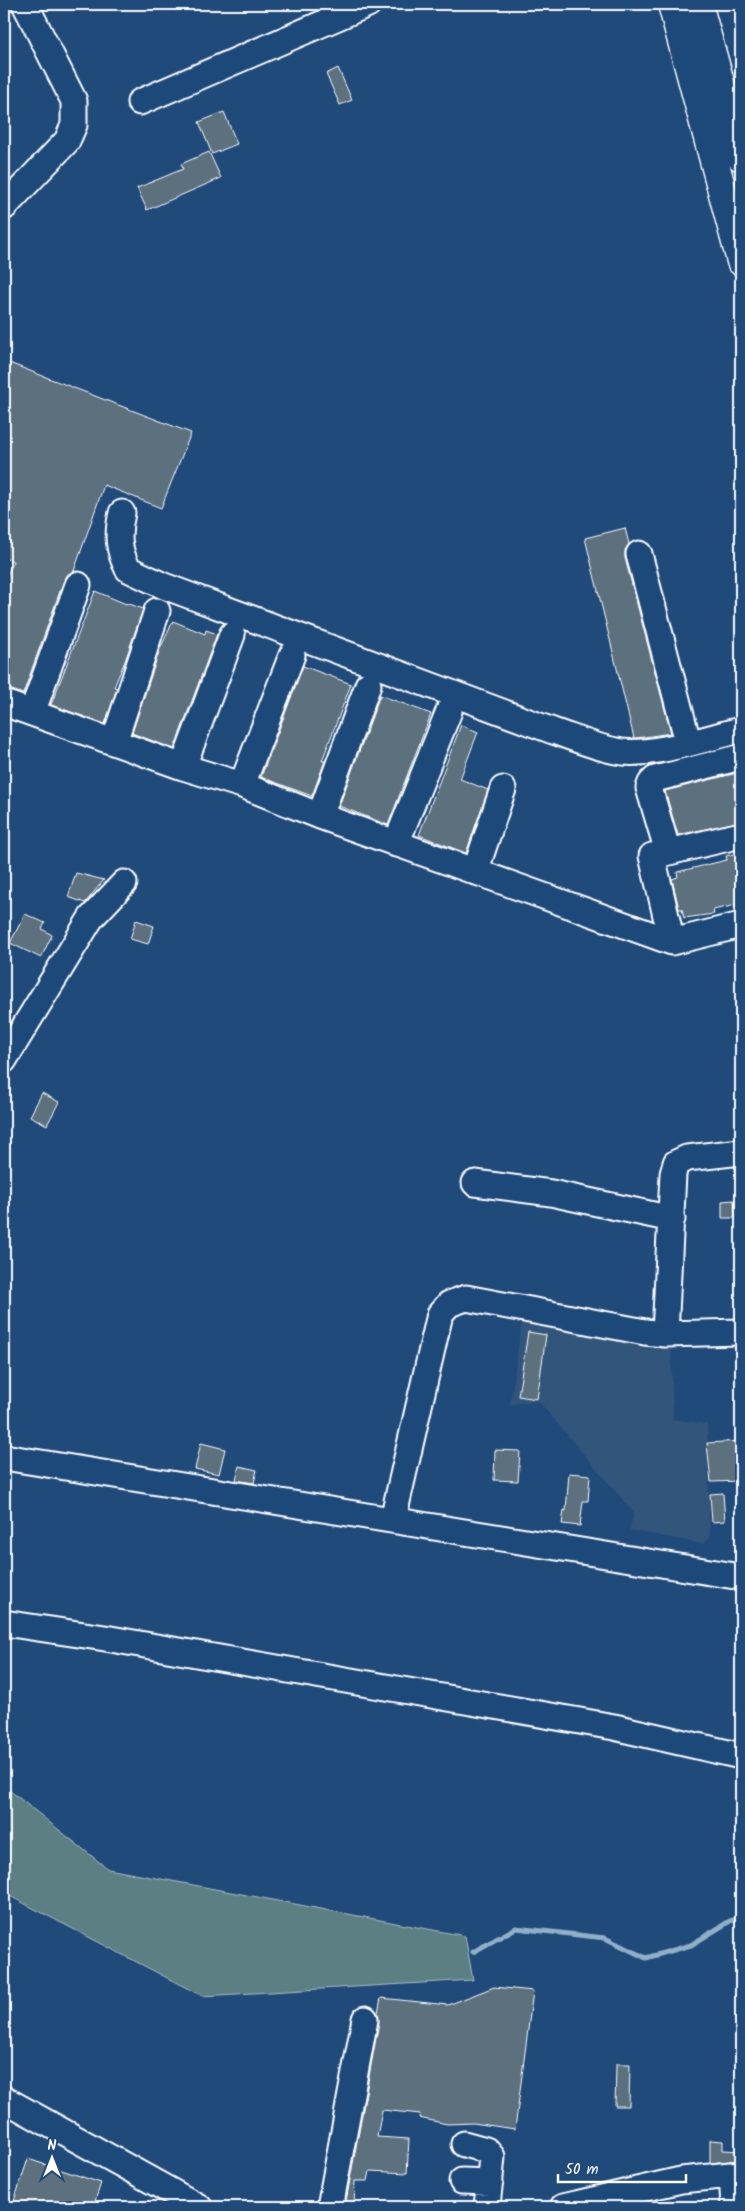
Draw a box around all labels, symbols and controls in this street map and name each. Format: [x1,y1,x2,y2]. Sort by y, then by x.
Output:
north arrow [28,2134,78,2184]
text: N [48,2135,57,2157]
scale bar [558,2151,685,2183]
text: 50 m [565,2158,599,2182]

